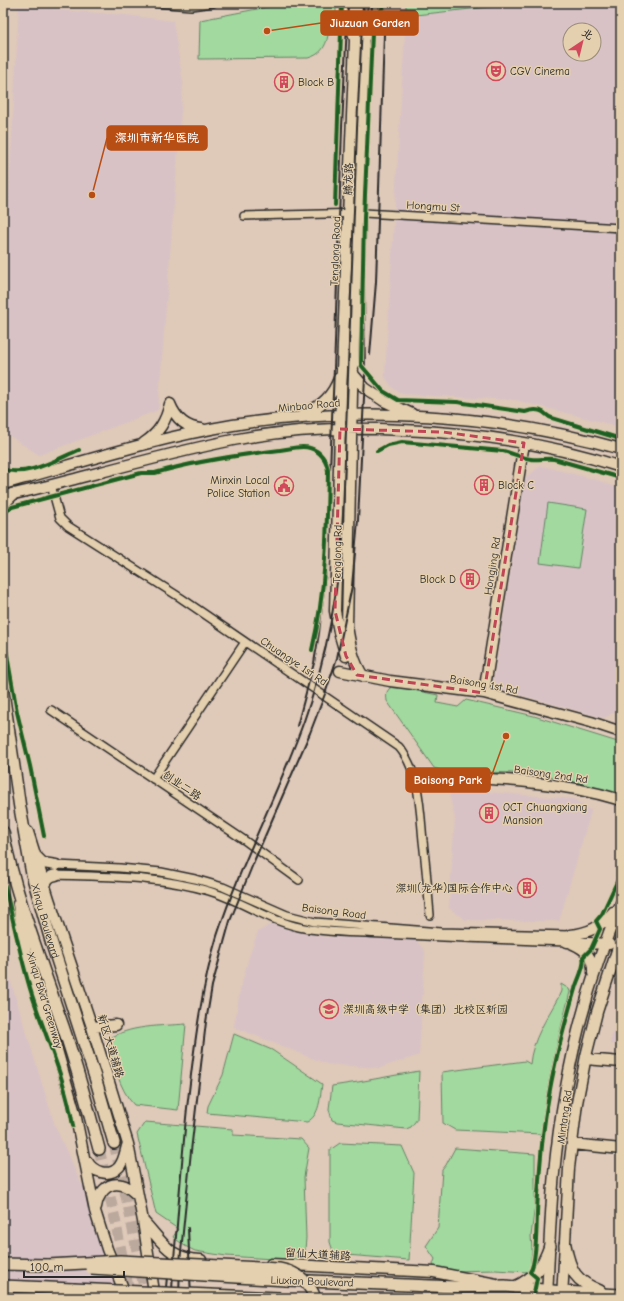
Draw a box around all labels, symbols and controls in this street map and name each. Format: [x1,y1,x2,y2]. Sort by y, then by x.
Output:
callout: Jiuzuan Garden [321,11,418,35]
text: Jiuzuan Garden [330,16,410,30]
north arrow [562,22,602,62]
text: 北 [579,26,596,43]
theatre icon: CGV Cinema [485,60,507,82]
place label: CGV Cinema [510,65,570,78]
building icon: Block B [273,71,295,93]
place label: Block B [298,76,334,89]
callout: 深圳市新华医院 [107,126,207,150]
text: 深圳市新华医院 [115,131,199,145]
street label: 腾龙路 [341,162,356,196]
street label: Hongmu St [406,199,461,214]
street label: Tenglong Road [328,216,343,286]
street label: Minbao Road [277,396,341,415]
place label: Minxin Local Police Station [207,474,270,500]
building icon: Block C [473,474,495,496]
public building icon: Minxin Local Police Station [273,475,295,497]
place label: Block C [498,479,534,492]
street label: Tenglong Rd [330,525,345,583]
street label: Hongjing Rd [481,536,504,596]
building icon: Block D [459,568,481,590]
place label: Block D [420,573,456,586]
street label: Chuangye 1st Rd [258,634,330,689]
street label: Baisong 1st Rd [449,672,519,697]
street label: Baisong 2nd Rd [513,763,589,786]
street label: 创业二路 [160,768,204,803]
callout: Baisong Park [406,768,490,792]
text: Baisong Park [414,773,482,787]
place label: OCT Chuangxiang Mansion [503,801,587,827]
building icon: OCT Chuangxiang Mansion [478,802,500,824]
building icon: 深圳(龙华)国际合作中心 [516,877,538,899]
street label: Xinqu Boulevard [28,882,62,960]
place label: 深圳(龙华)国际合作中心 [395,882,513,895]
street label: Baisong Road [301,901,367,922]
street label: Xinqu Blvd Greenway [24,950,65,1050]
school or university icon: 深圳高级中学（集团）北校区新园 [318,998,340,1020]
place label: 深圳高级中学（集团）北校区新园 [343,1003,508,1016]
street label: 新区大道辅路 [95,1013,126,1080]
street label: Mintang Rd [554,1089,575,1145]
street label: 留仙大道辅路 [285,1246,351,1263]
scale bar [24,1253,124,1279]
text: 100 m [30,1260,63,1274]
street label: Liuxian Boulevard [270,1274,354,1289]

